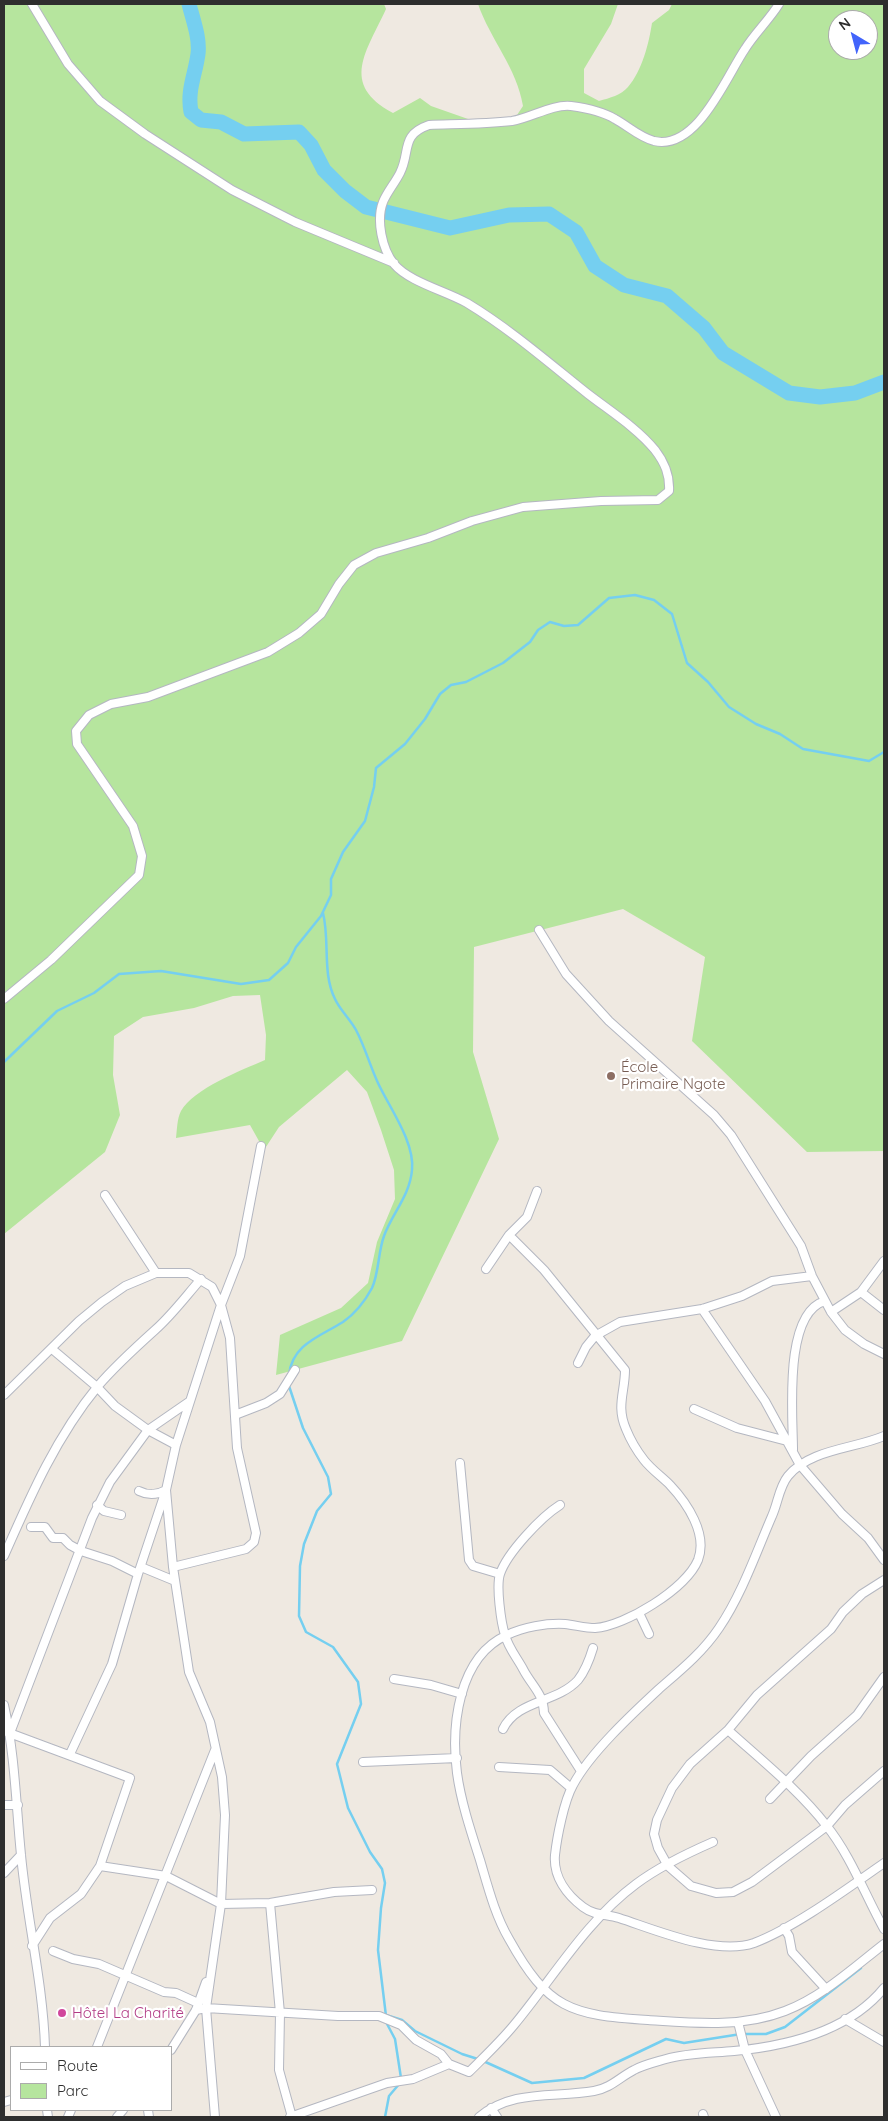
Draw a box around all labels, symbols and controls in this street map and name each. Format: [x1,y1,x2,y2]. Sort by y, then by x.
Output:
north arrow [828,10,878,60]
text: N [835,14,854,34]
place label: École Primaire Ngote [621,1058,725,1093]
marker: École Primaire Ngote [605,1070,617,1082]
place label: Hôtel La Charité [72,2004,184,2022]
marker: Hôtel La Charité [56,2007,68,2019]
legend [10,2046,172,2111]
text: Route [57,2056,98,2075]
text: Parc [57,2081,88,2100]

